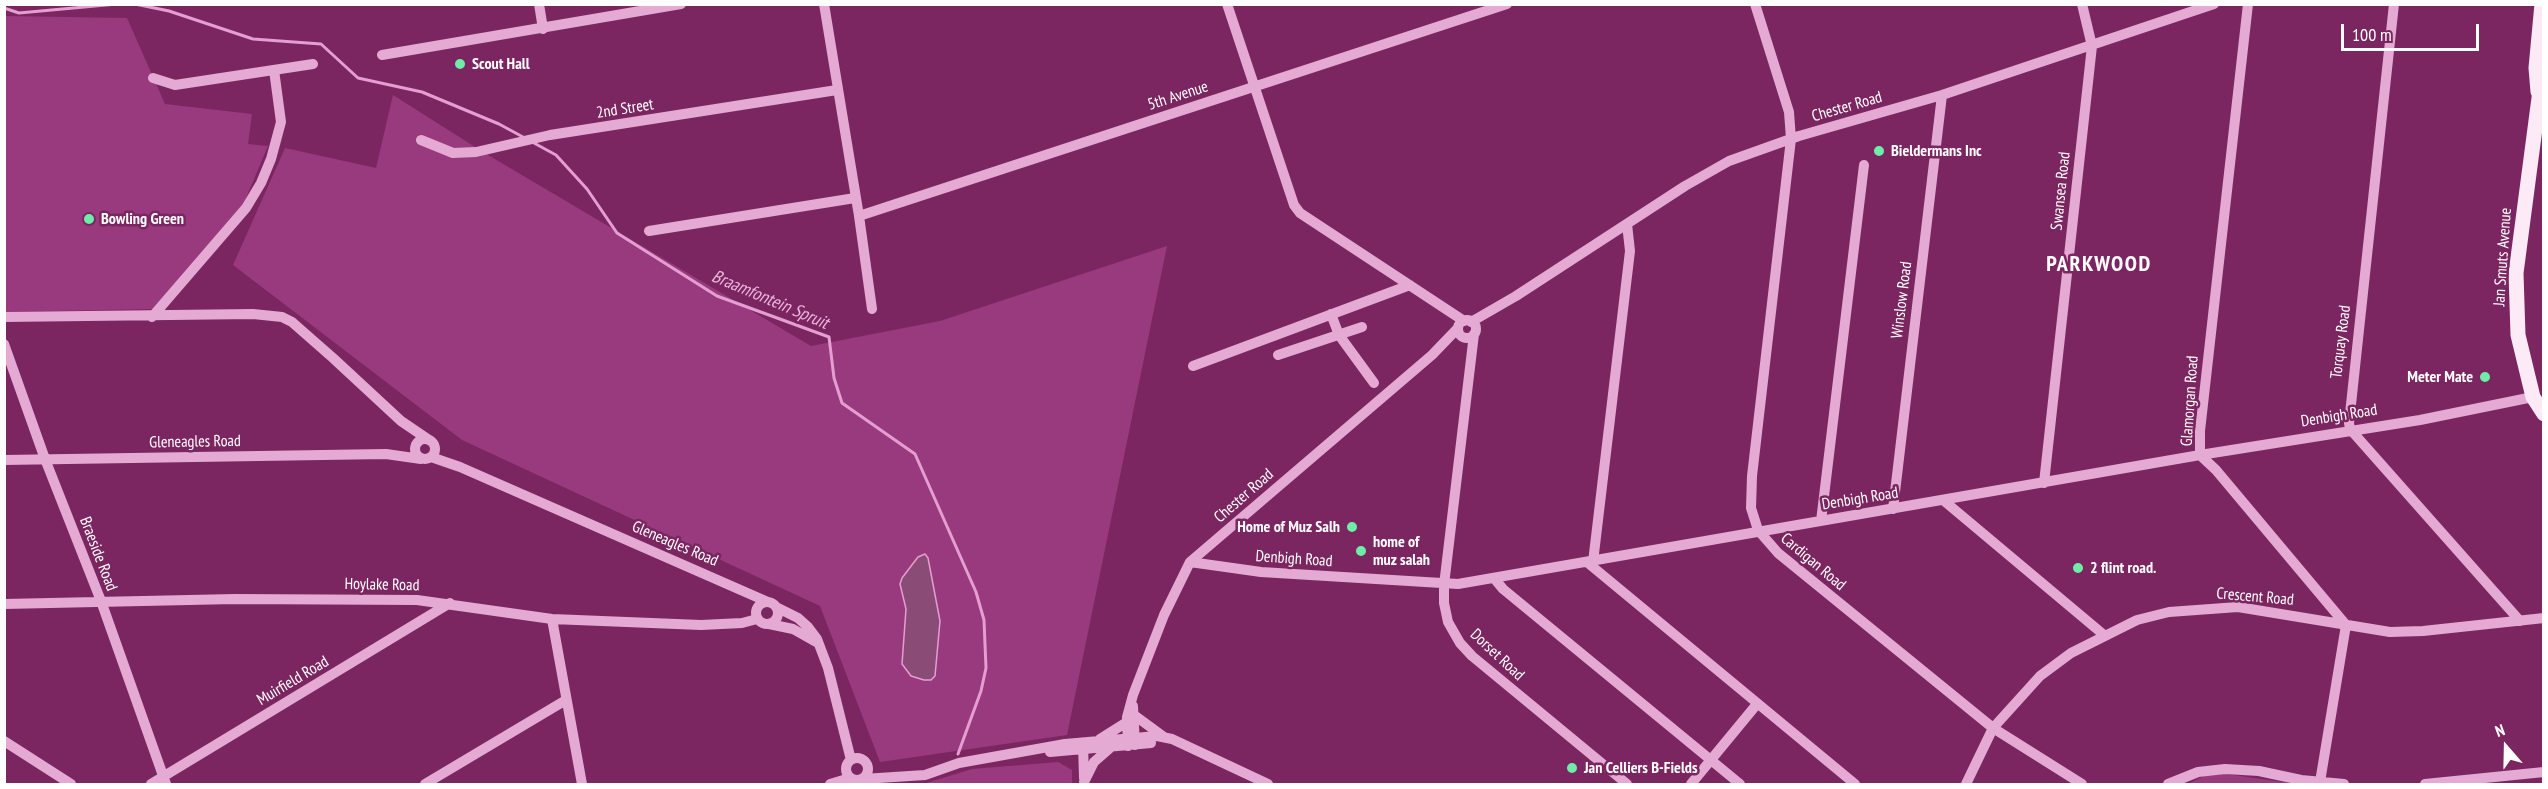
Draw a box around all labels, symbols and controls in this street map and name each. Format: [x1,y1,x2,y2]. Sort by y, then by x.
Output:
scale bar [2344,12,2482,50]
text: 100 m [2352,23,2392,46]
place label: Scout Hall [472,54,530,74]
marker: Scout Hall [453,57,467,71]
street label: 5th Avenue [1145,77,1211,115]
street label: Chester Road [1810,88,1884,126]
street label: 2nd Street [595,95,655,123]
place label: Bieldermans Inc [1891,141,1982,161]
marker: Bieldermans Inc [1872,144,1886,158]
street label: Swansea Road [2047,151,2075,231]
street label: Jan Smuts Avenue [2490,207,2516,307]
place label: Bowling Green [101,209,184,229]
marker: Bowling Green [82,212,96,226]
district label: PARKWOOD [2046,252,2152,278]
street label: Winslow Road [1888,260,1916,340]
water label: Braamfontein Spruit [708,266,832,334]
street label: Torquay Road [2327,304,2355,380]
street label: Glamorgan Road [2177,355,2203,447]
place label: Meter Mate [2407,367,2473,387]
marker: Meter Mate [2478,370,2492,384]
street label: Denbigh Road [2299,400,2379,432]
street label: Gleneagles Road [149,432,241,452]
street label: Chester Road [1210,465,1278,527]
street label: Denbigh Road [1820,483,1900,515]
street label: Braeside Road [75,514,121,594]
street label: Gleneagles Road [629,517,721,571]
place label: Home of Muz Salh [1237,517,1340,537]
marker: Home of Muz Salh [1345,520,1359,534]
street label: Cardigan Road [1776,529,1850,595]
place label: home of muz salah [1373,532,1430,570]
marker: home of muz salah [1354,544,1368,558]
street label: Denbigh Road [1255,547,1333,571]
place label: 2 flint road. [2090,558,2156,578]
marker: 2 flint road. [2071,561,2085,575]
street label: Hoylake Road [344,575,420,595]
street label: Crescent Road [2215,584,2295,610]
street label: Dorset Road [1466,625,1528,685]
street label: Muirfield Road [254,652,332,710]
north arrow [2476,717,2536,777]
text: N [2492,719,2507,741]
place label: Jan Celliers B-Fields [1584,758,1698,778]
marker: Jan Celliers B-Fields [1565,761,1579,775]

